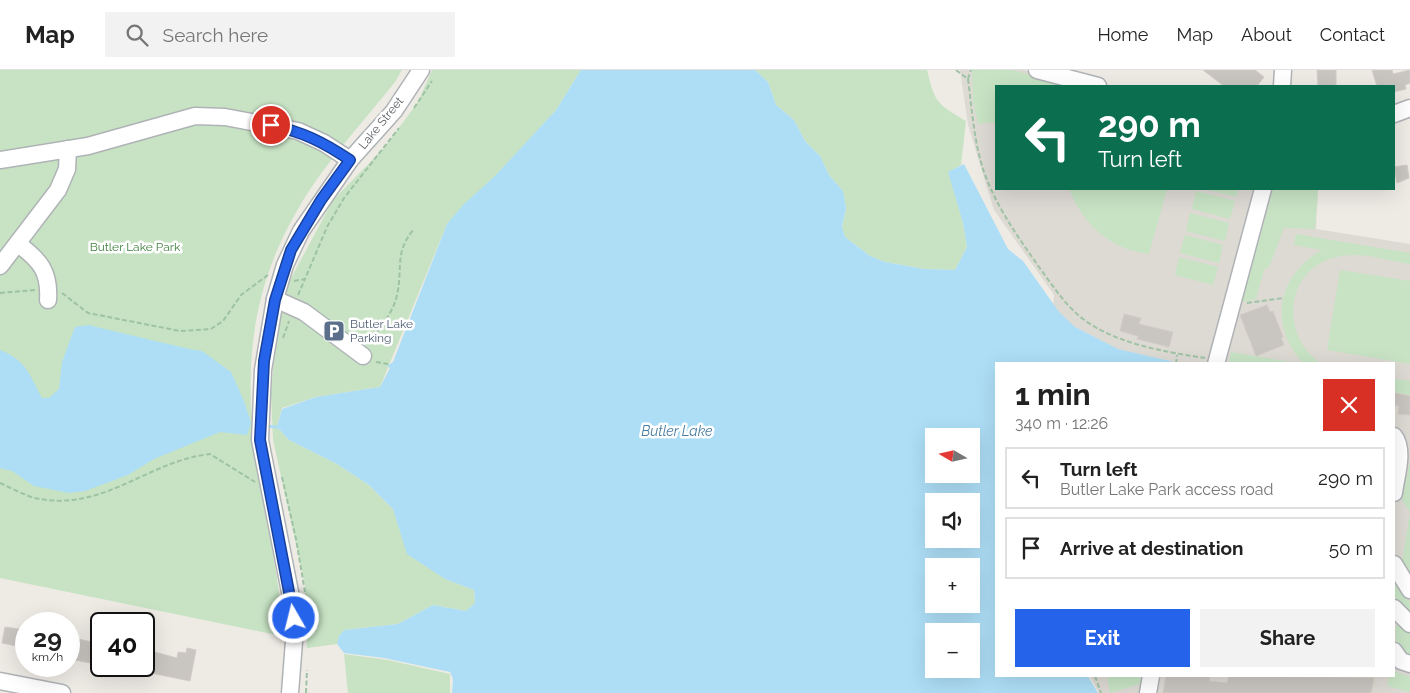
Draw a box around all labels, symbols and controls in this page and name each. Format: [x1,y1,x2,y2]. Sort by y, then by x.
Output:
search box [105,12,455,57]
text: Map [25,20,75,49]
icon: search [123,21,151,49]
text: Search here [163,24,268,46]
text: Home [1097,24,1148,45]
text: Map [1176,24,1213,45]
text: About [1241,24,1292,45]
text: Contact [1320,24,1385,45]
street label: Lake Street [356,94,406,152]
pin [250,104,292,146]
text: 290 m [1098,104,1201,145]
icon: left [1015,105,1080,170]
icon: arrive [257,111,285,139]
text: Turn left [1098,146,1182,172]
park label: Butler Lake Park [90,240,181,254]
place label: Butler Lake Parking [350,317,413,345]
parking icon: Butler Lake Parking [322,319,346,343]
text: 1 min [1015,377,1091,412]
button: close [1323,379,1375,431]
text: 340 m · 12:26 [1015,414,1108,433]
water label: Butler Lake [641,423,713,439]
north arrow [925,428,980,482]
map controls [925,428,980,678]
text: Turn left [1060,458,1137,480]
icon: left [1017,464,1045,492]
text: 290 m [1318,467,1373,489]
text: Butler Lake Park access road [1060,480,1274,499]
button: sound [925,493,980,548]
icon: arrive [1017,534,1045,562]
text: Arrive at destination [1060,537,1244,559]
text: 50 m [1329,537,1373,559]
button: + [925,558,980,613]
position arrow [267,591,319,643]
button: Exit [1015,609,1190,667]
button: Share [1200,609,1375,667]
speed limit sign: 40 [90,612,155,677]
text: 29 [33,623,62,653]
button: − [925,623,980,678]
text: km/h [32,650,63,664]

